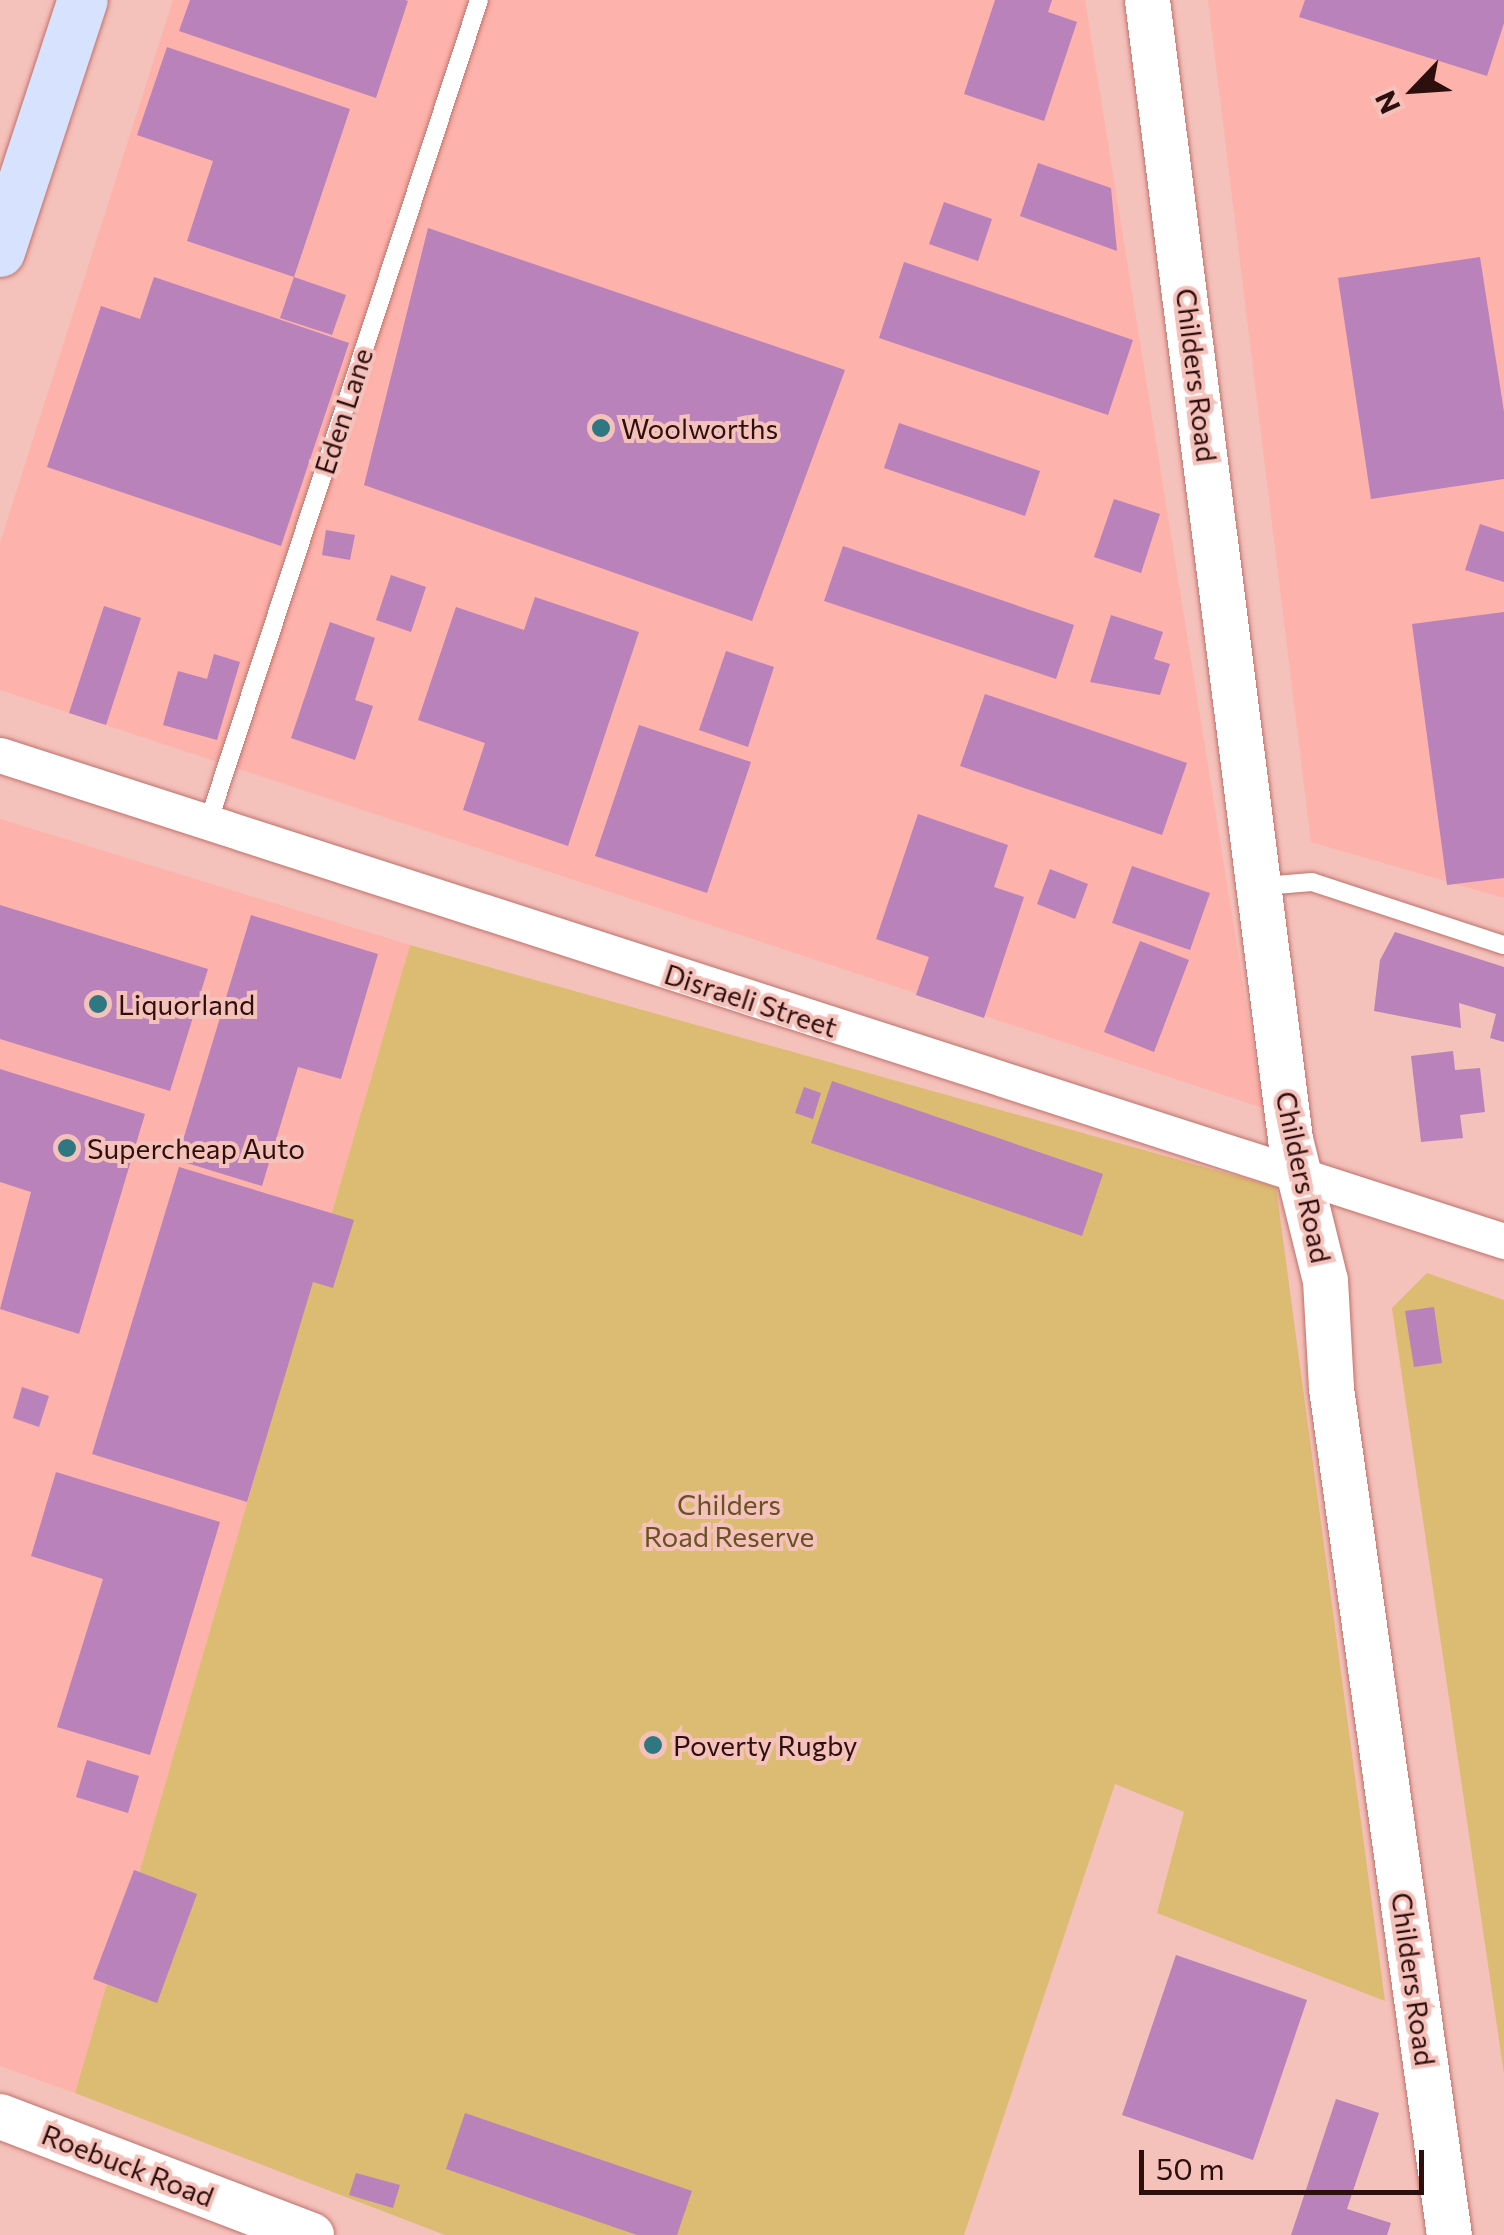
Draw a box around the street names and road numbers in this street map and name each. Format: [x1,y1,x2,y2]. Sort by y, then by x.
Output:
street label: Childers Road [1170,286,1224,464]
street label: Eden Lane [307,344,379,478]
street label: Disraeli Street [660,956,842,1044]
street label: Childers Road [1269,1088,1339,1266]
street label: Childers Road [1385,1890,1443,2068]
street label: Roebuck Road [37,2117,219,2213]

